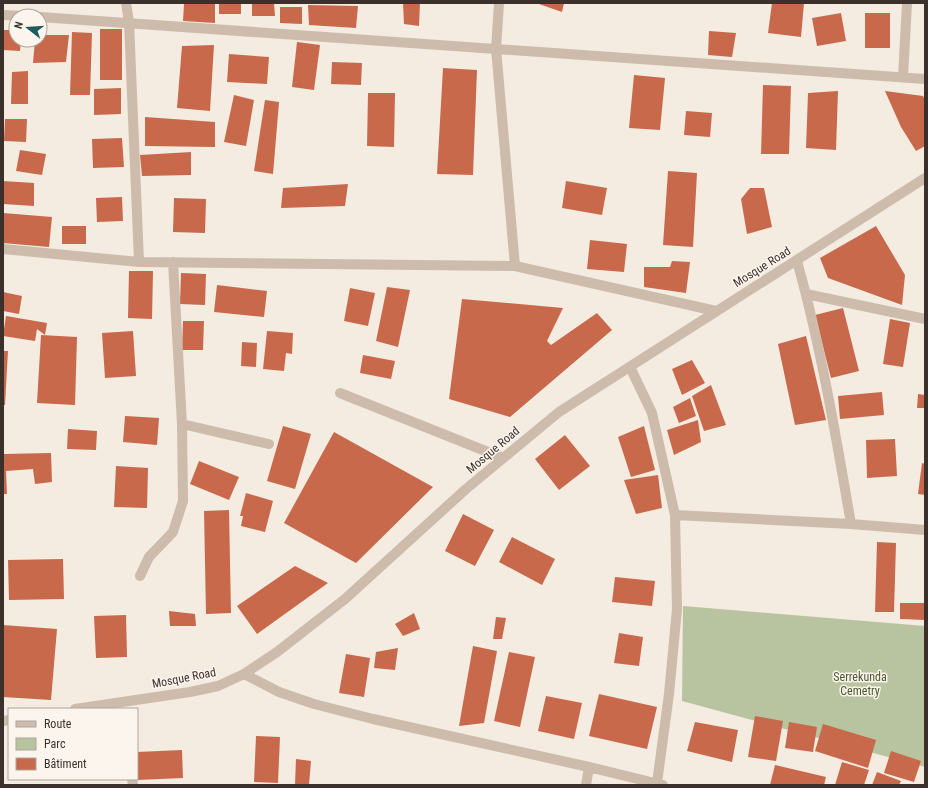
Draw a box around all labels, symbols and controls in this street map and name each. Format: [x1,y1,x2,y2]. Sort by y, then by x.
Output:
north arrow [8,8,48,48]
text: N [12,20,26,30]
street label: Mosque Road [731,244,793,290]
street label: Mosque Road [464,424,522,476]
street label: Mosque Road [151,665,217,691]
park label: Serrekunda Cemetry [833,670,887,698]
legend [8,708,138,780]
text: Route [44,717,72,731]
text: Parc [44,737,66,751]
text: Bâtiment [44,757,87,771]

